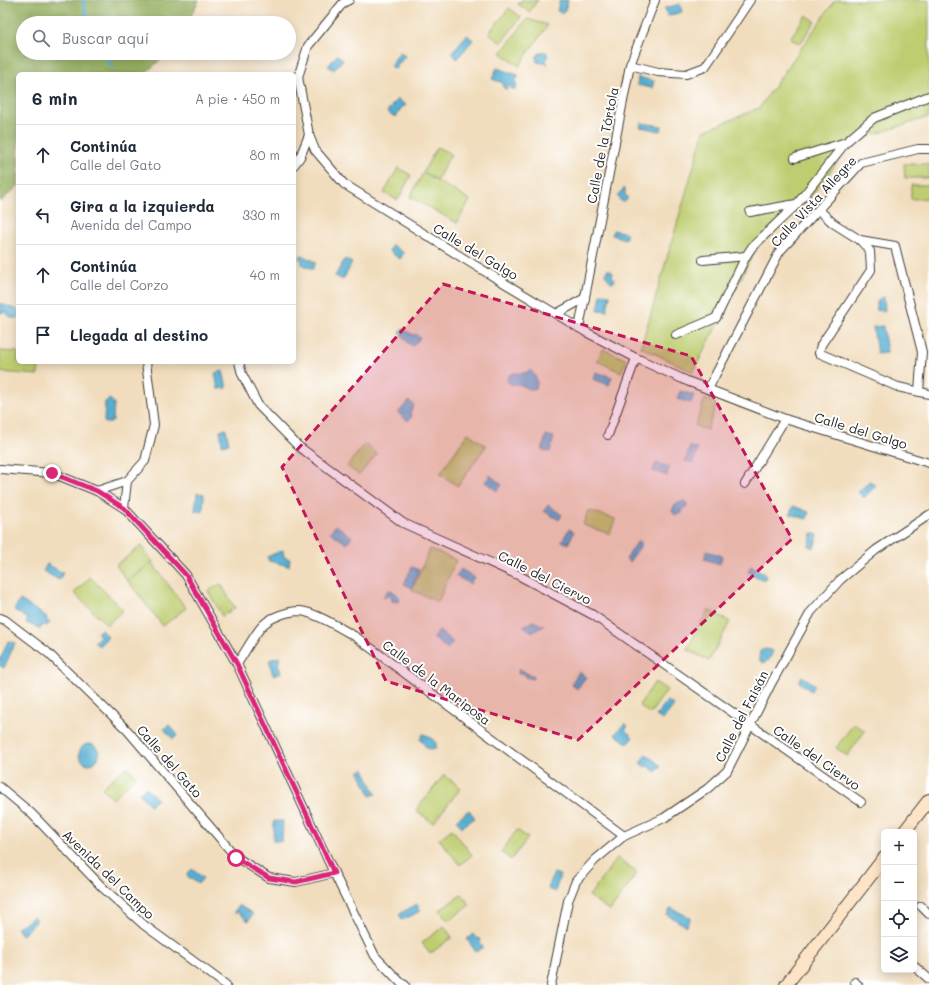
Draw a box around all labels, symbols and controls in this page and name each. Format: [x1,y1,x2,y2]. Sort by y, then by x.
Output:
search box [16,16,296,60]
icon: search [30,27,52,49]
text: Buscar aquí [62,28,149,48]
street label: Calle de la Tórtola [582,85,622,205]
text: 6 min [32,87,77,109]
text: A pie · 450 m [195,90,280,107]
text: Continúa [70,136,137,156]
icon: ahead [32,144,54,166]
text: 80 m [250,146,280,163]
street label: Calle Vista Allegre [766,152,860,250]
text: Calle del Gato [70,156,161,173]
text: Gira a la izquierda [70,196,215,216]
icon: left [32,204,54,226]
text: 330 m [242,206,280,223]
text: Avenida del Campo [70,216,192,233]
street label: Calle del Galgo [430,219,522,283]
text: Continúa [70,256,137,276]
icon: ahead [32,264,54,286]
text: 40 m [250,266,280,283]
text: Calle del Corzo [70,276,168,293]
icon: arrive [32,324,54,346]
text: Llegada al destino [70,325,208,345]
street label: Calle del Galgo [813,408,910,452]
route end [43,464,61,482]
street label: Calle del Ciervo [496,546,595,608]
street label: Calle de la Mariposa [379,636,495,728]
street label: Calle del Faisán [711,667,771,765]
street label: Calle del Gato [134,721,206,801]
street label: Calle del Ciervo [770,721,864,793]
street label: Avenida del Campo [59,826,159,923]
map controls [881,829,917,973]
button: + [881,829,917,865]
route start [227,849,245,867]
button: − [881,865,917,901]
button: locate [881,901,917,937]
button: layers [881,937,917,973]

